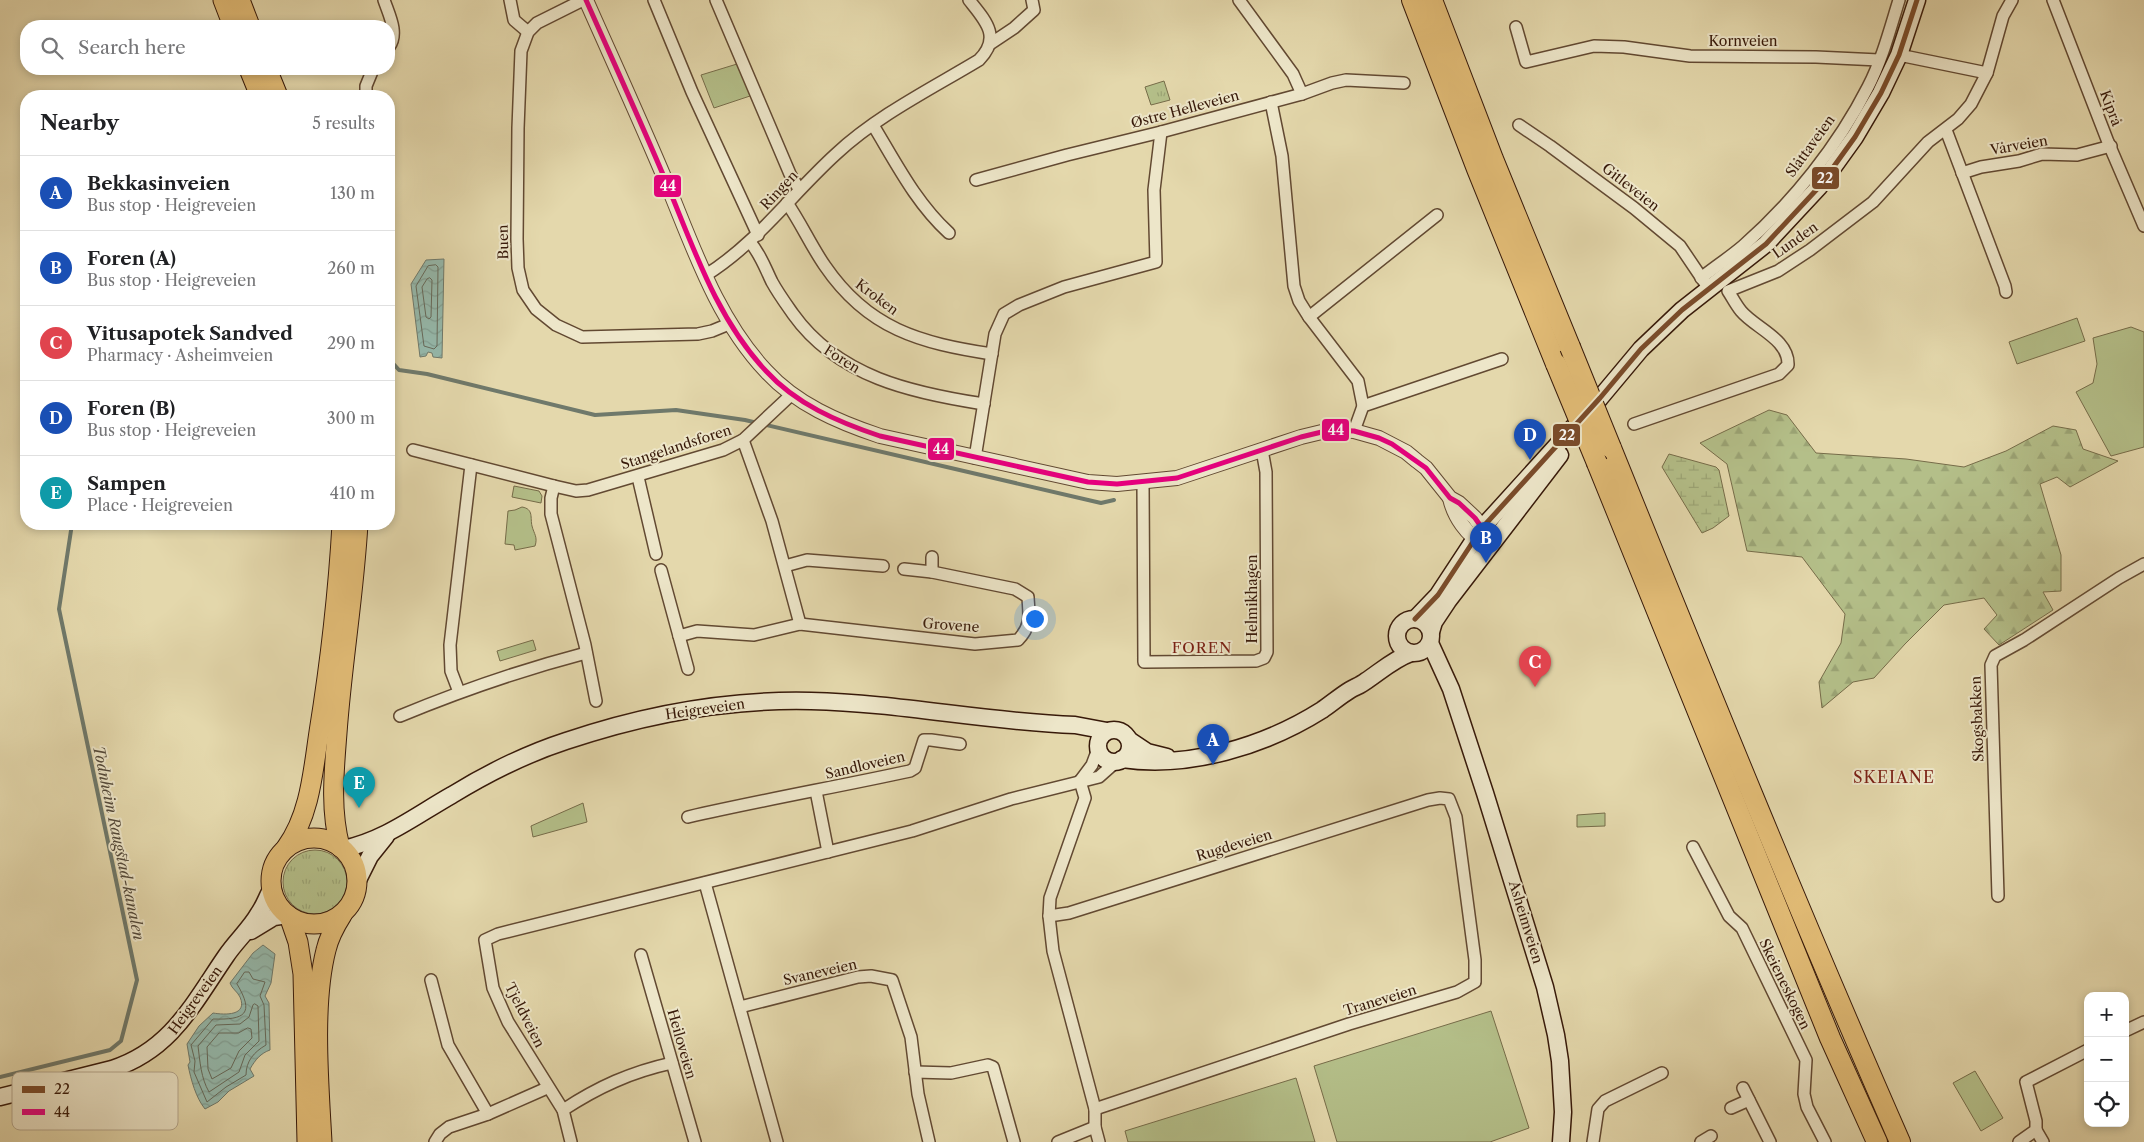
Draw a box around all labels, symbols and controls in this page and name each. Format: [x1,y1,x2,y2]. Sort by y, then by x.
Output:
search box [20,20,395,75]
street label: Kornveien [1708,32,1778,50]
icon: search [38,34,66,62]
text: Search here [78,36,186,59]
street label: Østre Helleveien [1129,86,1241,132]
street label: Kiprå [2096,87,2126,129]
text: Nearby [40,110,119,135]
street label: Slåttaveien [1781,111,1839,181]
text: 5 results [312,113,375,133]
street label: Vårveien [1988,131,2049,159]
street label: Gitleveien [1599,159,1664,215]
street label: Ringen [756,166,802,213]
line badge: 22 [1811,166,1840,190]
text: 22 [1817,169,1833,187]
text: Bekkasinveien [87,172,230,195]
line badge: 44 [653,174,682,198]
text: 44 [660,177,676,195]
text: A [50,183,62,203]
text: 130 m [330,183,375,203]
text: Bus stop · Heigreveien [87,195,256,215]
street label: Lunden [1769,218,1822,262]
street label: Buen [494,224,512,260]
text: Foren (A) [87,247,176,270]
text: B [50,258,62,278]
text: 260 m [327,258,375,278]
text: Bus stop · Heigreveien [87,270,256,290]
street label: Kroken [852,275,902,319]
text: Vitusapotek Sandved [87,322,293,345]
text: C [50,333,62,353]
text: 290 m [327,333,375,353]
street label: Foren [821,341,864,377]
text: Pharmacy · Asheimveien [87,345,273,365]
text: Foren (B) [87,397,175,420]
text: D [49,408,63,428]
text: 300 m [327,408,375,428]
line badge: 44 [1321,418,1350,442]
pin: D [1514,419,1546,460]
text: Bus stop · Heigreveien [87,420,256,440]
street label: Stangelandsforen [618,421,734,473]
text: 44 [1328,421,1344,439]
line badge: 22 [1552,423,1581,447]
text: 22 [1559,426,1575,444]
line badge: 44 [927,437,955,461]
text: 44 [933,440,949,458]
text: Sampen [87,472,166,495]
text: E [50,483,62,503]
text: 410 m [330,483,375,503]
text: Place · Heigreveien [87,495,233,515]
pin: B [1470,522,1502,563]
street label: Helmikhagen [1243,554,1261,644]
your location [1022,606,1048,632]
street label: Grovene [922,614,980,636]
district label: FOREN [1172,638,1232,657]
pin: C [1519,646,1551,687]
street label: Skogsbakken [1966,675,1987,762]
street label: Heigreveien [664,694,746,724]
pin: A [1197,724,1229,765]
water label: Todnheim Raugstad-kanalen [89,744,149,942]
street label: Sandloveien [823,747,907,783]
pin: E [343,767,375,808]
district label: SKEIANE [1853,767,1935,787]
street label: Rugdeveien [1194,825,1274,865]
street label: Asheimveien [1505,877,1547,966]
street label: Skeieneskogen [1755,936,1815,1032]
street label: Svaneveien [781,955,859,989]
street label: Heigreveien [164,962,226,1038]
street label: Tjeldveien [501,979,549,1051]
street label: Traneveien [1341,980,1419,1020]
map controls [2084,992,2129,1127]
button: + [2084,992,2129,1037]
street label: Heiloveien [663,1007,701,1081]
button: − [2084,1037,2129,1082]
legend [12,1072,178,1130]
text: 22 [54,1080,70,1098]
button: locate [2084,1082,2129,1127]
text: 44 [54,1103,70,1121]

